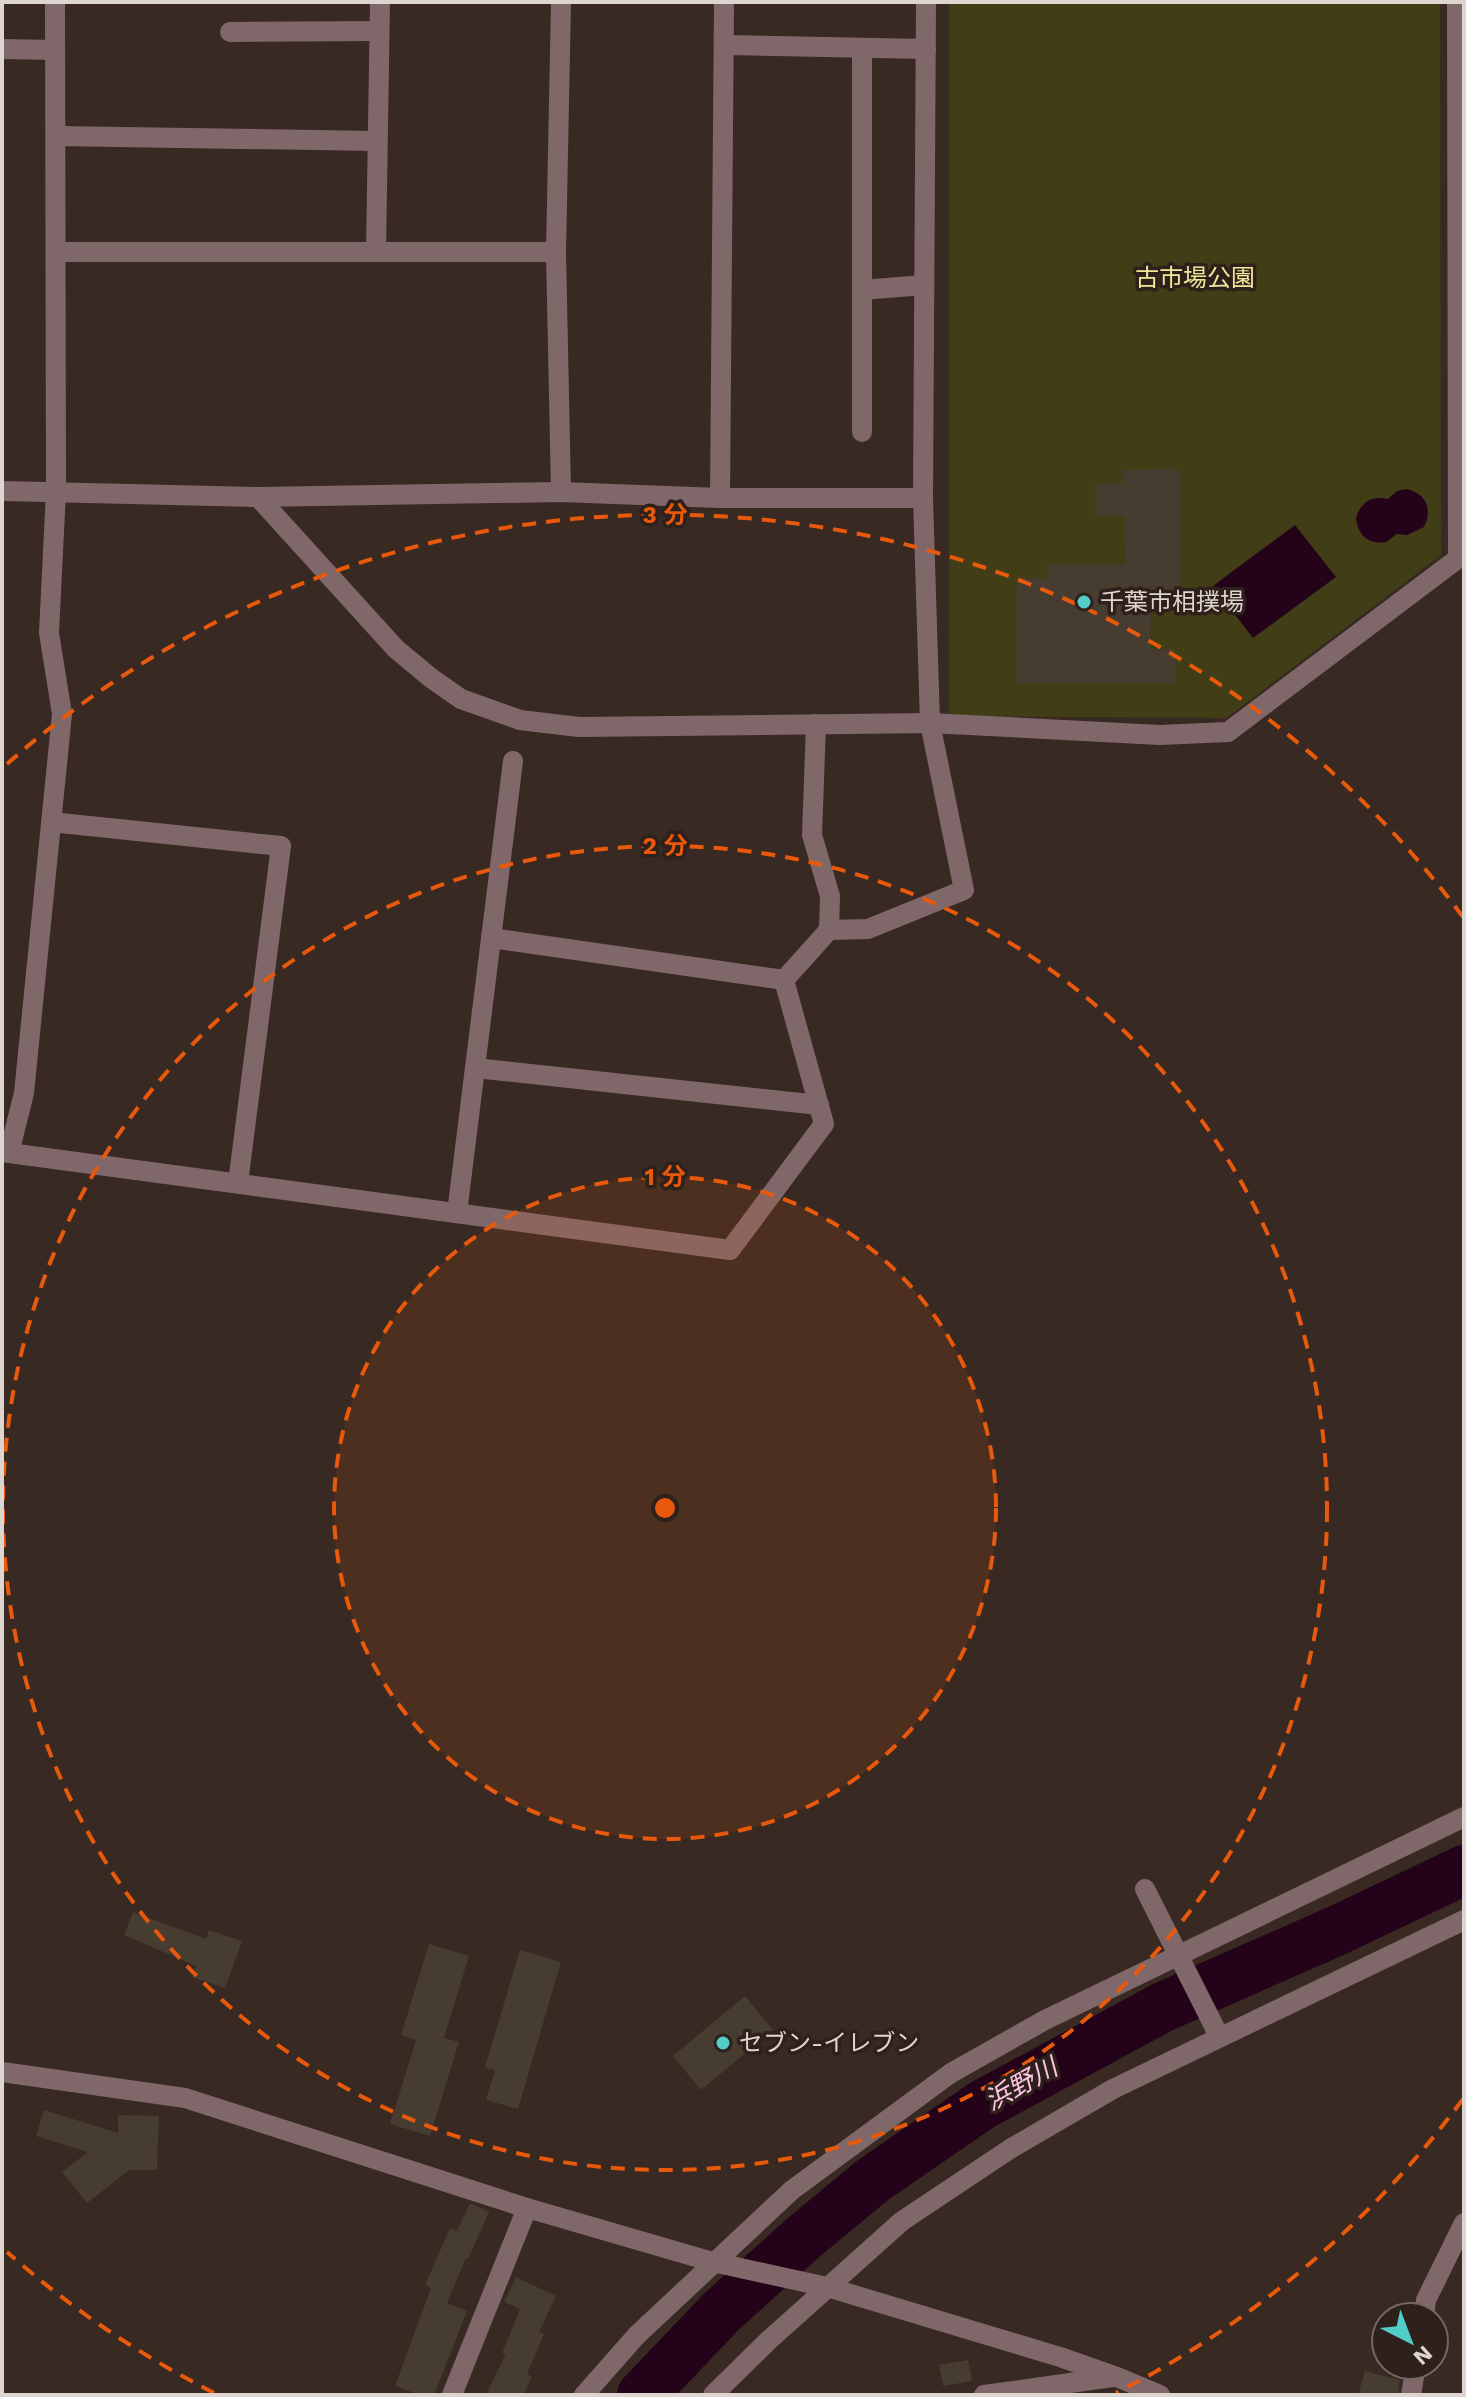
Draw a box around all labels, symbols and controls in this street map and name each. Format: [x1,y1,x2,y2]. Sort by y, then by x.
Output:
park label: 古市場公園 [1135,264,1255,292]
text: 3 分 [642,501,688,529]
place label: 千葉市相撲場 [1100,588,1244,616]
marker: 千葉市相撲場 [1075,593,1093,611]
text: 2 分 [642,832,688,860]
text: 1 分 [644,1163,686,1191]
centre of rings [651,1494,679,1522]
place label: セブン-イレブン [739,2029,919,2057]
marker: セブン-イレブン [714,2034,732,2052]
water label: 浜野川 [980,2051,1065,2116]
north arrow [1370,2301,1450,2381]
text: N [1409,2341,1437,2370]

